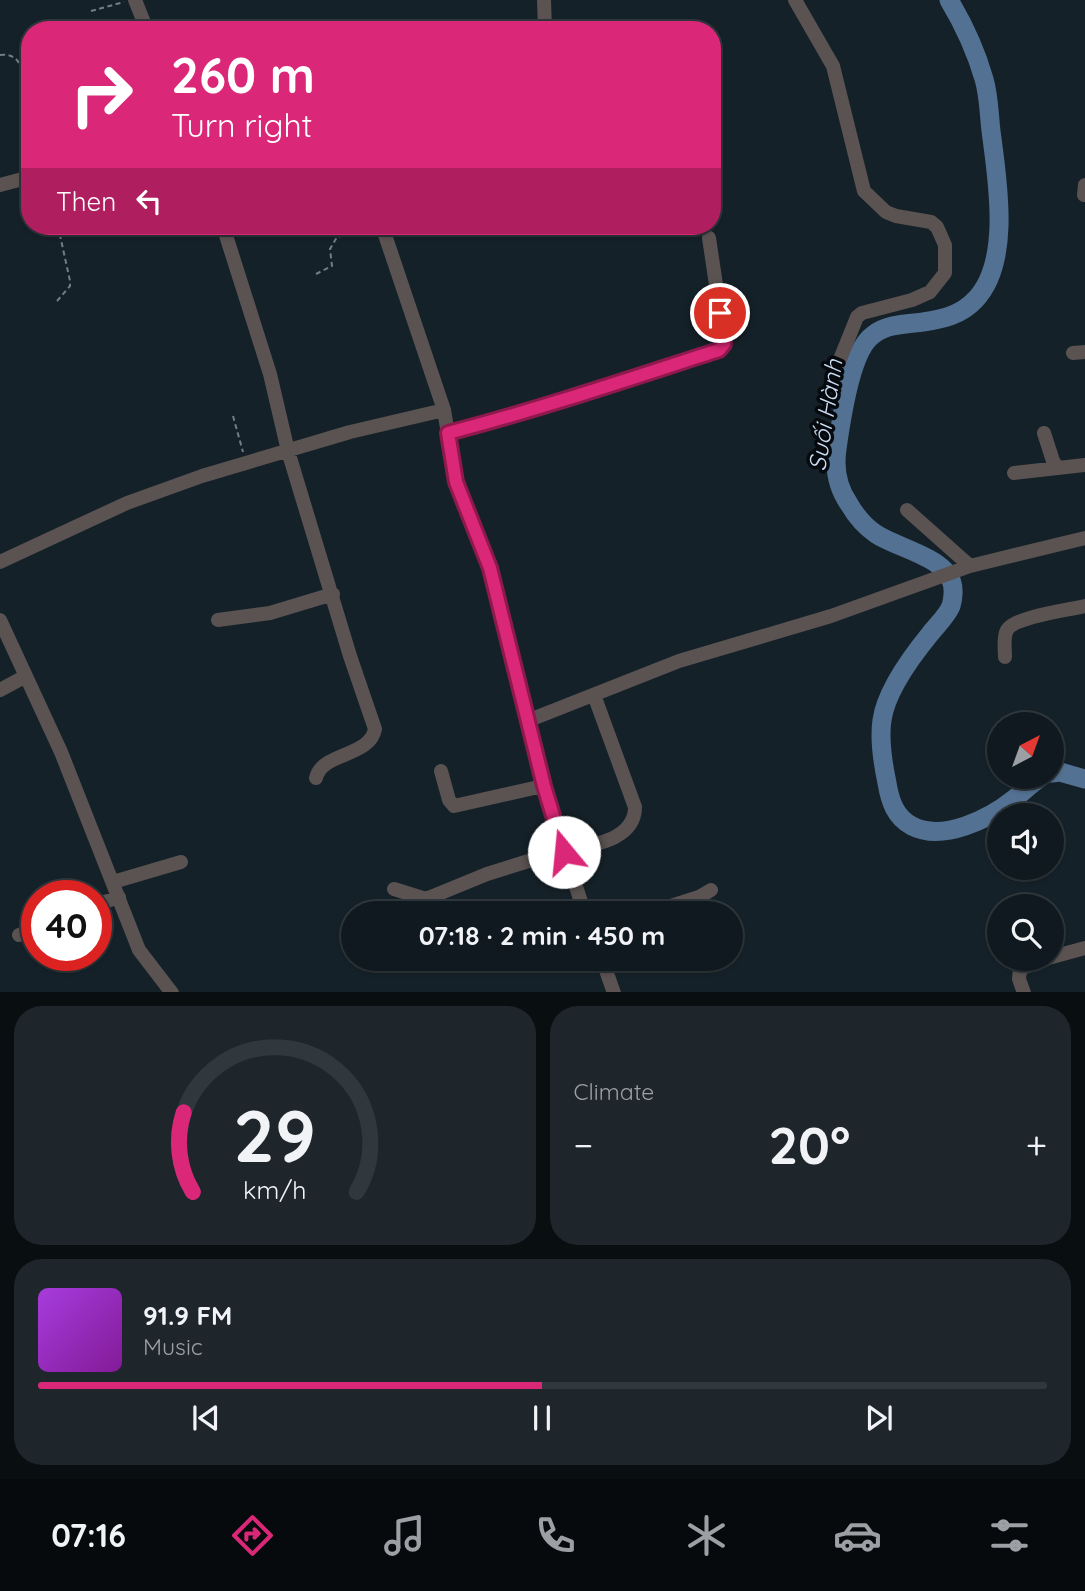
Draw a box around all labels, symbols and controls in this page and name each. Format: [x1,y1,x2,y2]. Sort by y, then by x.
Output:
text: 260 m [171,44,315,105]
icon: right [56,49,147,140]
text: Turn right [171,105,312,145]
icon: left [130,182,168,220]
text: Then [56,185,116,218]
pin [690,283,750,343]
icon: arrive [701,294,739,332]
water label: Suối Hành [801,357,849,473]
north arrow [987,712,1064,789]
map controls [987,712,1064,971]
button: sound [987,803,1064,880]
position arrow [527,815,601,889]
speed limit sign: 40 [21,880,112,971]
button: search [987,894,1064,971]
text: 07:18 · 2 min · 450 m [419,919,665,952]
text: Climate [574,1077,654,1106]
text: 29 [233,1089,316,1180]
text: 20° [768,1112,850,1177]
text: − [574,1121,593,1169]
text: + [1026,1121,1047,1169]
text: km/h [243,1173,306,1204]
text: 91.9 FM [143,1299,232,1332]
text: Music [143,1332,203,1361]
icon: previous [187,1399,225,1437]
icon: pause [523,1399,561,1437]
icon: next [860,1399,898,1437]
icon: directions [228,1511,277,1560]
icon: music [380,1511,429,1560]
icon: phone [531,1511,580,1560]
icon: climate [682,1511,731,1560]
icon: car [833,1511,882,1560]
icon: filters [985,1511,1034,1560]
text: 07:16 [51,1515,126,1555]

